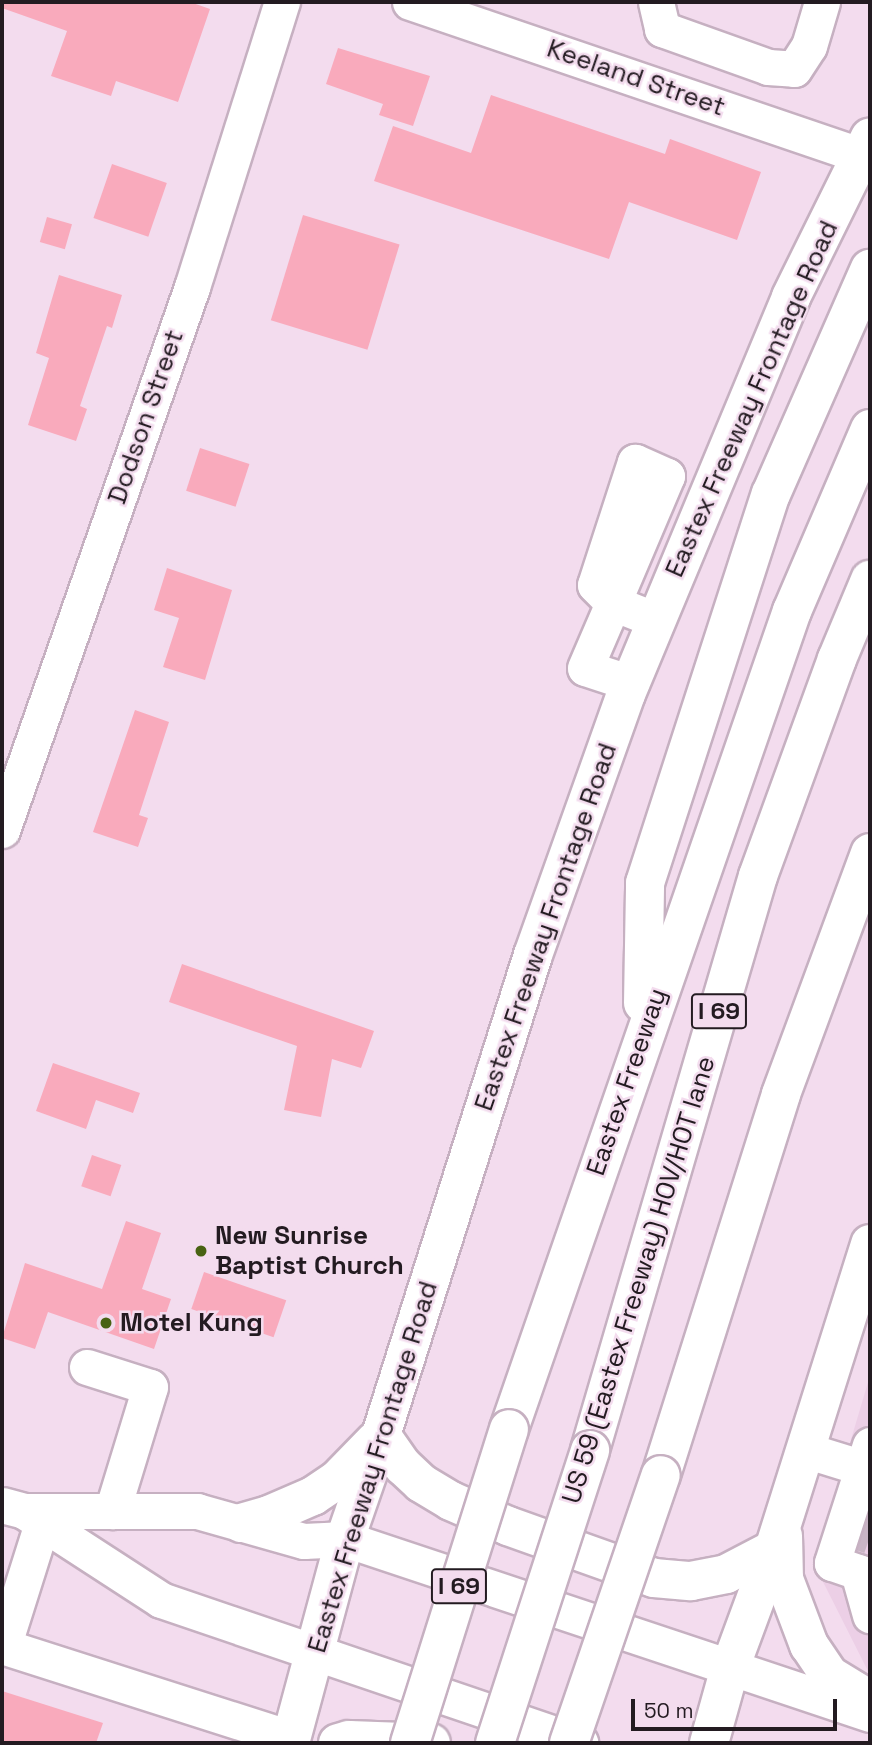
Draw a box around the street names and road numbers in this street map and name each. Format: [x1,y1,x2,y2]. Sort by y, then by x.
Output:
street label: Keeland Street [543,33,729,123]
street label: Eastex Freeway Frontage Road [659,216,845,582]
street label: Dodson Street [102,326,190,508]
street label: Eastex Freeway Frontage Road [468,739,624,1115]
street label: Eastex Freeway [580,984,674,1180]
road number: I 69 [689,990,749,1031]
street label: US 59 (Eastex Freeway) HOV/HOT lane [556,1052,722,1508]
street label: Eastex Freeway Frontage Road [302,1277,444,1657]
road number: I 69 [429,1566,489,1606]

